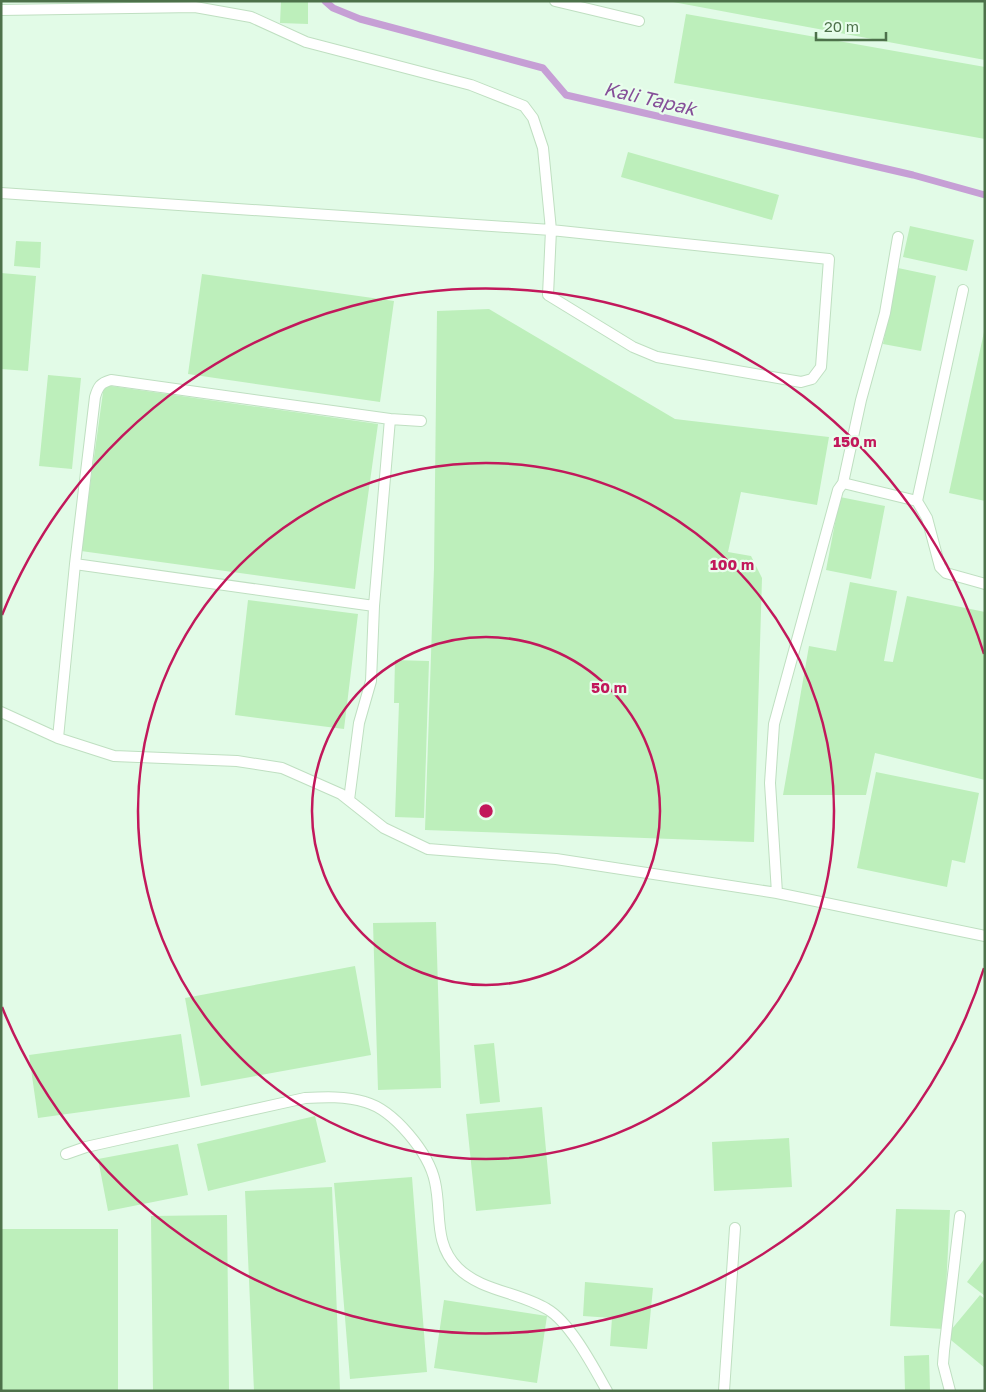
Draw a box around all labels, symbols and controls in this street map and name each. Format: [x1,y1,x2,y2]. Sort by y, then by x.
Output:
scale bar [816,10,886,42]
text: 20 m [824,17,859,35]
water label: Kali Tapak [602,76,700,120]
text: 150 m [833,432,877,450]
text: 100 m [710,555,754,573]
text: 50 m [591,678,627,696]
centre of rings [477,802,495,820]

